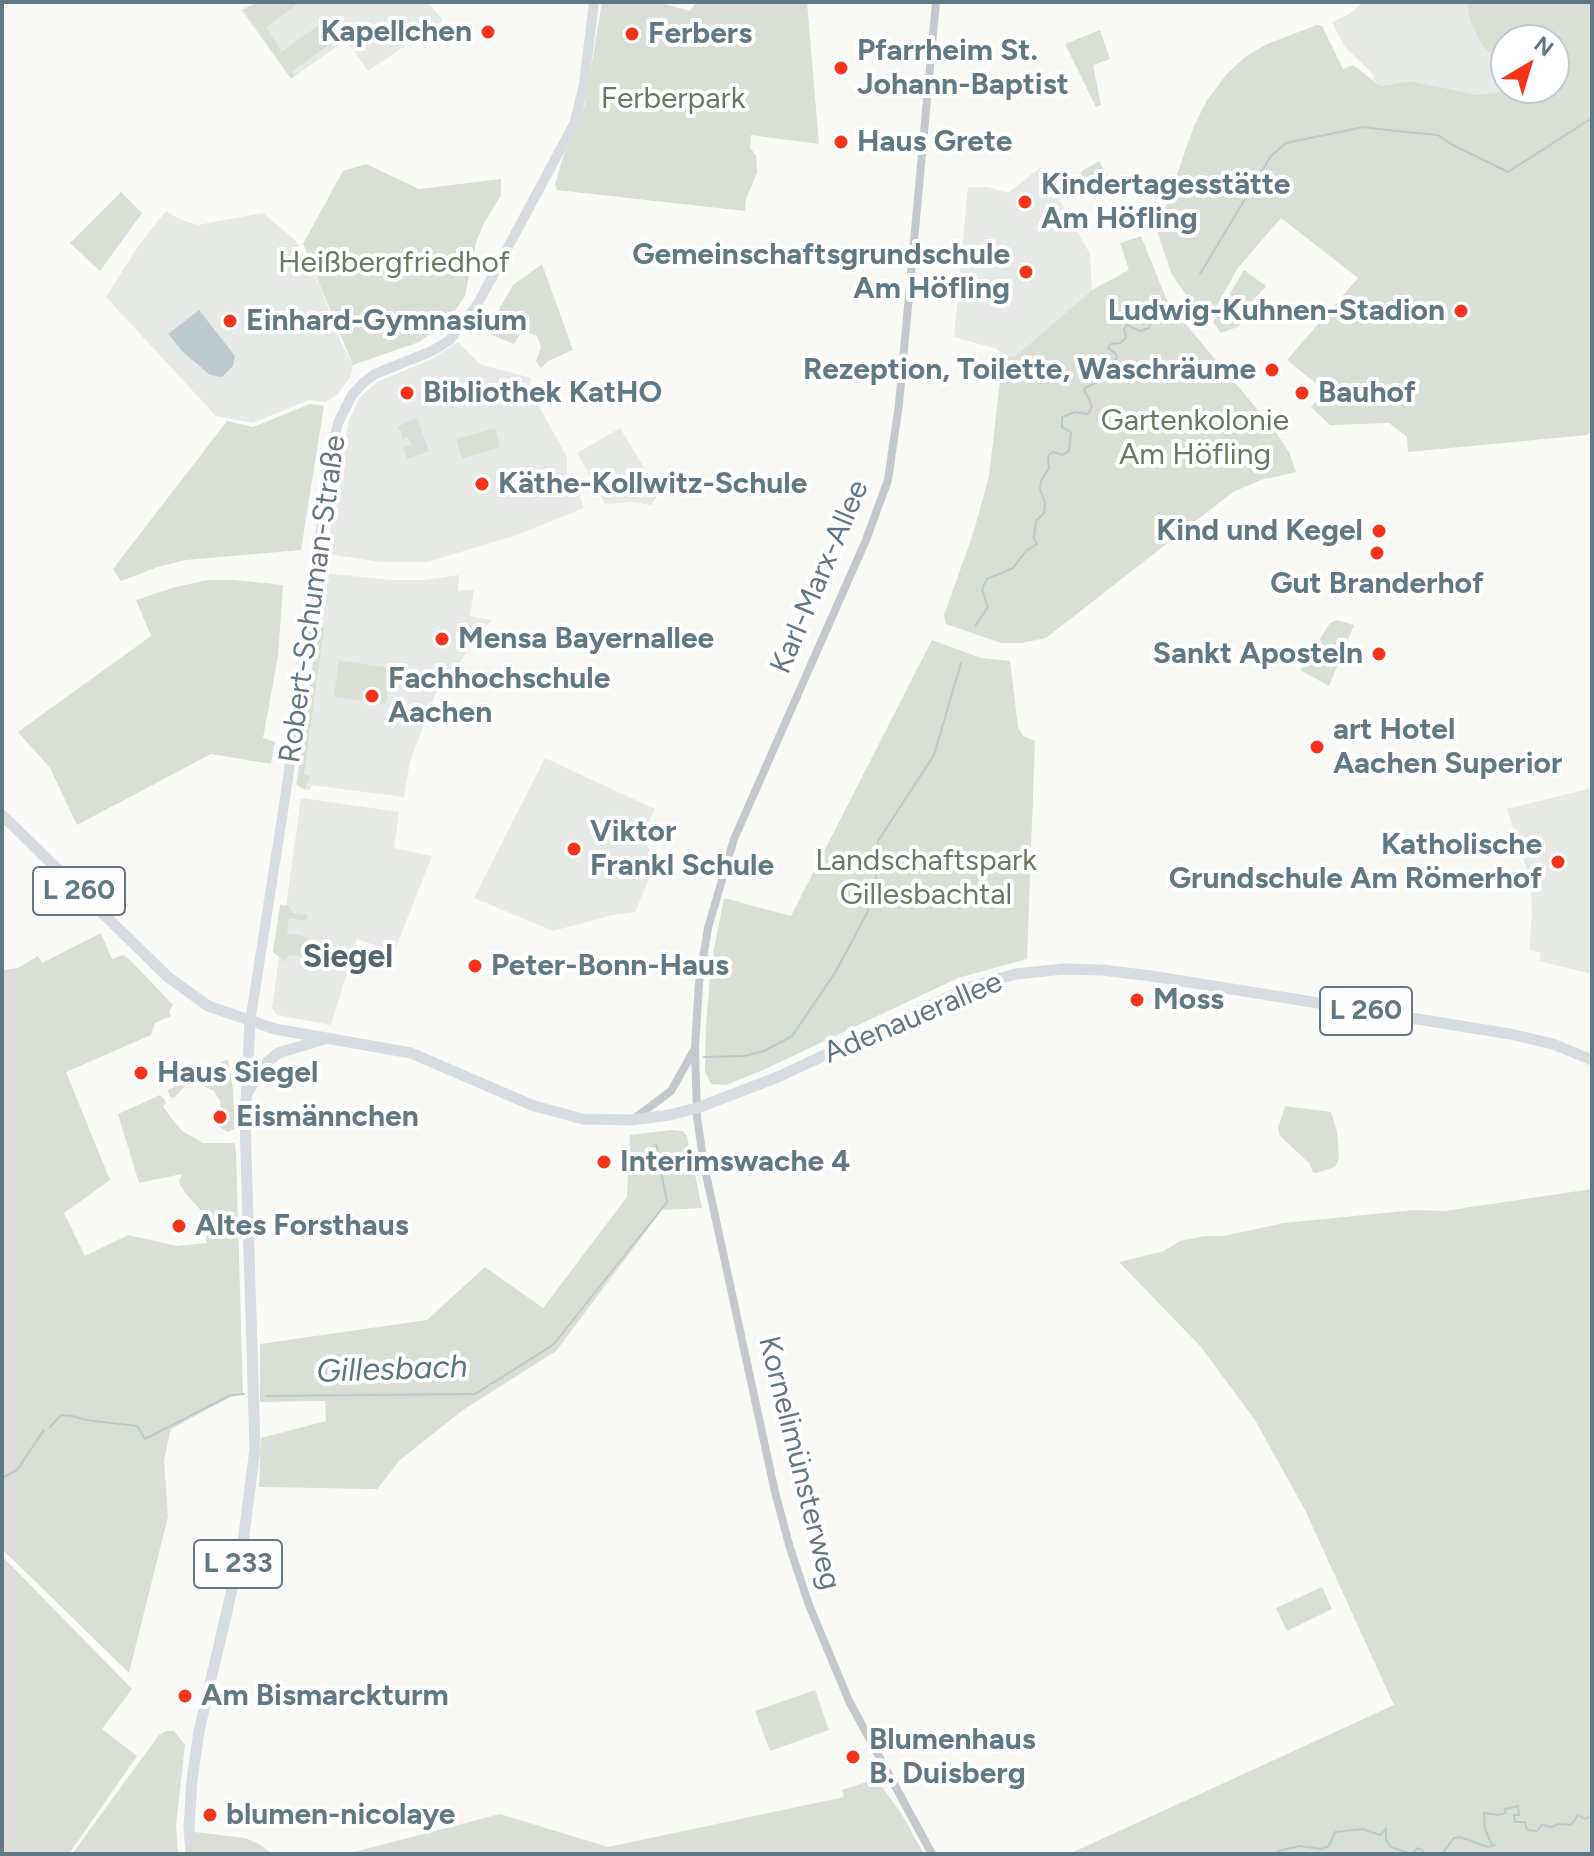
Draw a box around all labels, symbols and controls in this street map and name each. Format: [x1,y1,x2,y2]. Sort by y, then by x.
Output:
place label: Kapellchen [320,14,472,50]
place label: Ferbers [648,16,752,52]
marker: Kapellchen [479,23,497,41]
north arrow [1490,24,1570,104]
marker: Ferbers [623,25,641,43]
text: N [1529,30,1559,62]
place label: Pfarrheim St. Johann-Baptist [857,33,1069,104]
marker: Pfarrheim St. Johann-Baptist [832,59,850,77]
park label: Ferberpark [601,81,745,117]
place label: Haus Grete [857,124,1012,160]
marker: Haus Grete [832,133,850,151]
place label: Kindertagesstätte Am Höfling [1041,167,1290,238]
marker: Kindertagesstätte Am Höfling [1016,193,1034,211]
place label: Gemeinschaftsgrundschule Am Höfling [632,237,1010,308]
park label: Heißbergfriedhof [278,245,510,281]
marker: Gemeinschaftsgrundschule Am Höfling [1017,263,1035,281]
place label: Ludwig-Kuhnen-Stadion [1108,293,1445,329]
marker: Ludwig-Kuhnen-Stadion [1452,302,1470,320]
place label: Einhard-Gymnasium [246,303,527,339]
marker: Einhard-Gymnasium [221,312,239,330]
place label: Rezeption, Toilette, Waschräume [803,352,1256,388]
marker: Rezeption, Toilette, Waschräume [1263,361,1281,379]
place label: Bibliothek KatHO [423,375,662,411]
place label: Bauhof [1318,375,1416,411]
marker: Bibliothek KatHO [398,384,416,402]
marker: Bauhof [1293,384,1311,402]
park label: Gartenkolonie Am Höfling [1101,403,1289,474]
street label: Robert-Schuman-Straße [272,433,354,765]
place label: Käthe-Kollwitz-Schule [498,466,807,502]
marker: Käthe-Kollwitz-Schule [473,475,491,493]
street label: Karl-Marx-Allee [763,475,877,679]
place label: Kind und Kegel [1156,513,1363,549]
marker: Kind und Kegel [1370,522,1388,540]
marker: Gut Branderhof [1368,544,1386,562]
place label: Gut Branderhof [1270,566,1484,602]
place label: Mensa Bayernallee [458,621,714,657]
marker: Mensa Bayernallee [433,630,451,648]
place label: Sankt Aposteln [1153,636,1363,672]
marker: Sankt Aposteln [1370,645,1388,663]
place label: Fachhochschule Aachen [388,661,610,732]
marker: Fachhochschule Aachen [363,687,381,705]
place label: art Hotel Aachen Superior [1333,712,1562,782]
marker: art Hotel Aachen Superior [1308,738,1326,756]
place label: Viktor Frankl Schule [590,814,774,884]
place label: Katholische Grundschule Am Römerhof [1169,827,1542,898]
marker: Viktor Frankl Schule [565,840,583,858]
park label: Landschaftspark Gillesbachtal [815,843,1037,914]
marker: Katholische Grundschule Am Römerhof [1549,853,1567,871]
road number: L 260 [33,867,125,915]
district label: Siegel [303,939,393,977]
place label: Peter-Bonn-Haus [491,948,729,984]
marker: Peter-Bonn-Haus [466,957,484,975]
street label: Adenauerallee [818,964,1008,1072]
place label: Moss [1153,982,1224,1018]
road number: L 260 [1320,987,1412,1035]
marker: Moss [1128,991,1146,1009]
place label: Haus Siegel [157,1055,318,1091]
marker: Haus Siegel [132,1064,150,1082]
place label: Eismännchen [236,1099,419,1135]
marker: Eismännchen [211,1108,229,1126]
place label: Interimswache 4 [620,1144,850,1180]
marker: Interimswache 4 [595,1153,613,1171]
place label: Altes Forsthaus [195,1208,409,1244]
marker: Altes Forsthaus [170,1217,188,1235]
street label: Kornelimünsterweg [750,1332,848,1594]
water label: Gillesbach [316,1348,468,1392]
road number: L 233 [194,1540,282,1588]
place label: Am Bismarckturm [201,1678,449,1714]
marker: Am Bismarckturm [176,1687,194,1705]
place label: Blumenhaus B. Duisberg [869,1722,1036,1792]
marker: Blumenhaus B. Duisberg [844,1748,862,1766]
place label: blumen-nicolaye [226,1797,455,1833]
marker: blumen-nicolaye [201,1806,219,1824]

